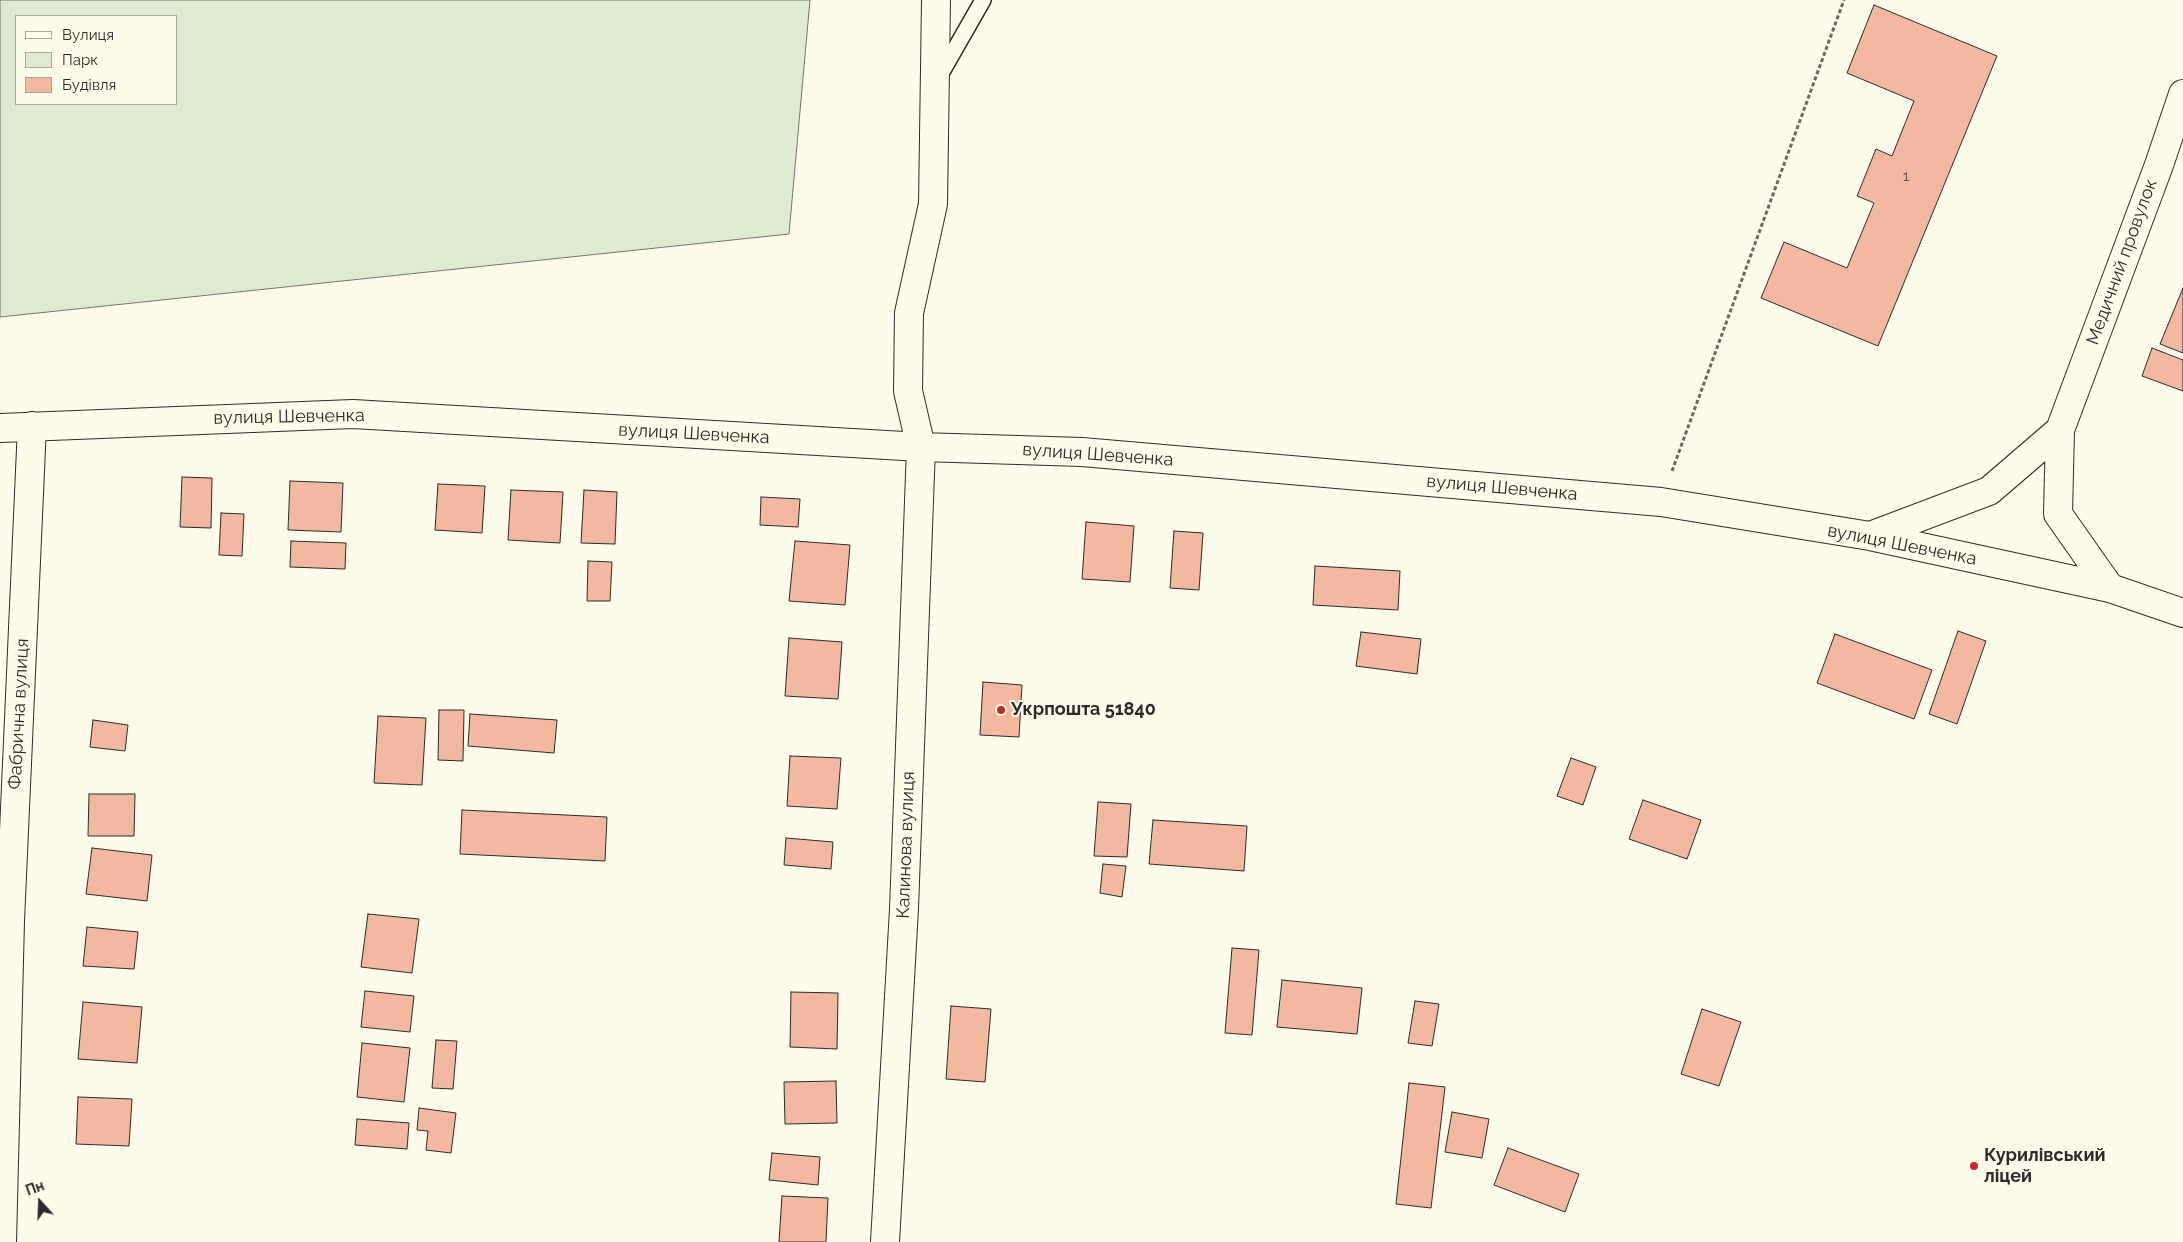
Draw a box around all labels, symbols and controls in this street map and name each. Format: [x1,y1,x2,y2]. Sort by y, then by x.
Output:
legend [15,15,178,105]
text: Вулиця [62,26,114,44]
text: Парк [62,51,98,69]
text: Будівля [62,76,116,94]
house number: 1 [1903,167,1909,185]
street label: Медичний провулок [2082,176,2162,348]
street label: вулиця Шевченка [213,405,365,429]
street label: вулиця Шевченка [618,419,770,449]
street label: вулиця Шевченка [1022,439,1174,471]
street label: вулиця Шевченка [1426,471,1578,505]
street label: вулиця Шевченка [1826,520,1978,570]
street label: Фабрична вулиця [4,638,34,790]
place label: Укрпошта 51840 [1011,699,1156,721]
marker: Укрпошта 51840 [995,704,1007,716]
street label: Калинова вулиця [893,771,919,919]
place label: Курилівський ліцей [1984,1145,2106,1188]
marker: Курилівський ліцей [1968,1160,1980,1172]
north arrow [15,1177,65,1227]
text: Пн [23,1177,46,1199]

